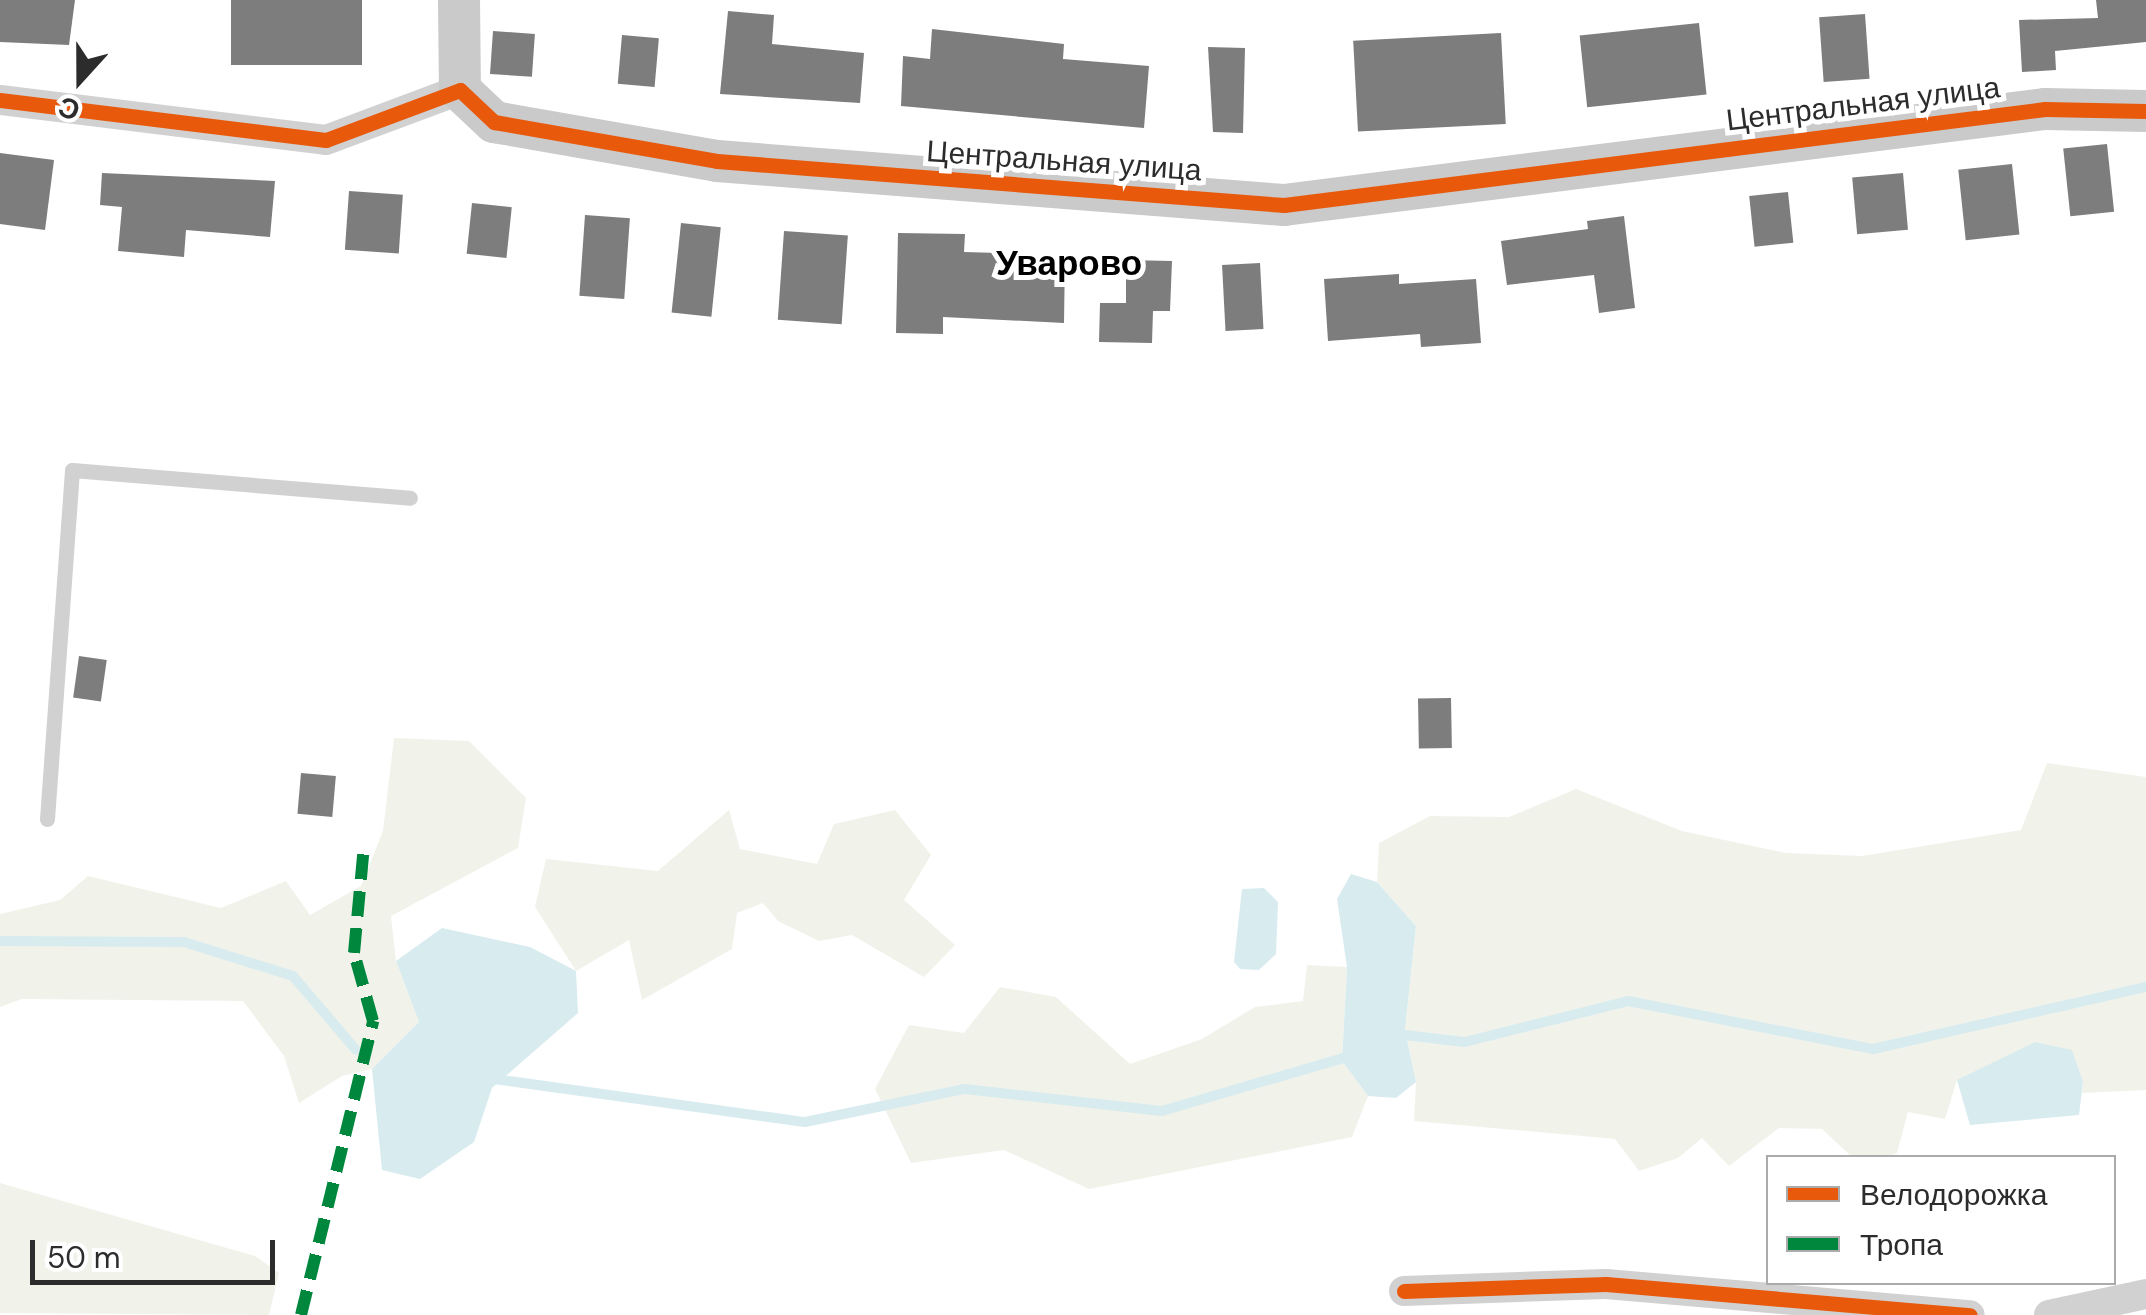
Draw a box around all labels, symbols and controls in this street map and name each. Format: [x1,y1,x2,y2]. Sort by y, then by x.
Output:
north arrow [30,30,130,130]
street label: Центральная улица [1724,69,2002,139]
text: С [53,88,85,129]
street label: Центральная улица [925,133,1203,189]
district label: Уварово [996,242,1142,284]
legend [1766,1155,2116,1285]
text: Велодорожка [1860,1175,2047,1214]
scale bar [35,1220,280,1282]
text: Тропа [1860,1225,1943,1264]
text: 50 m [47,1238,121,1277]

